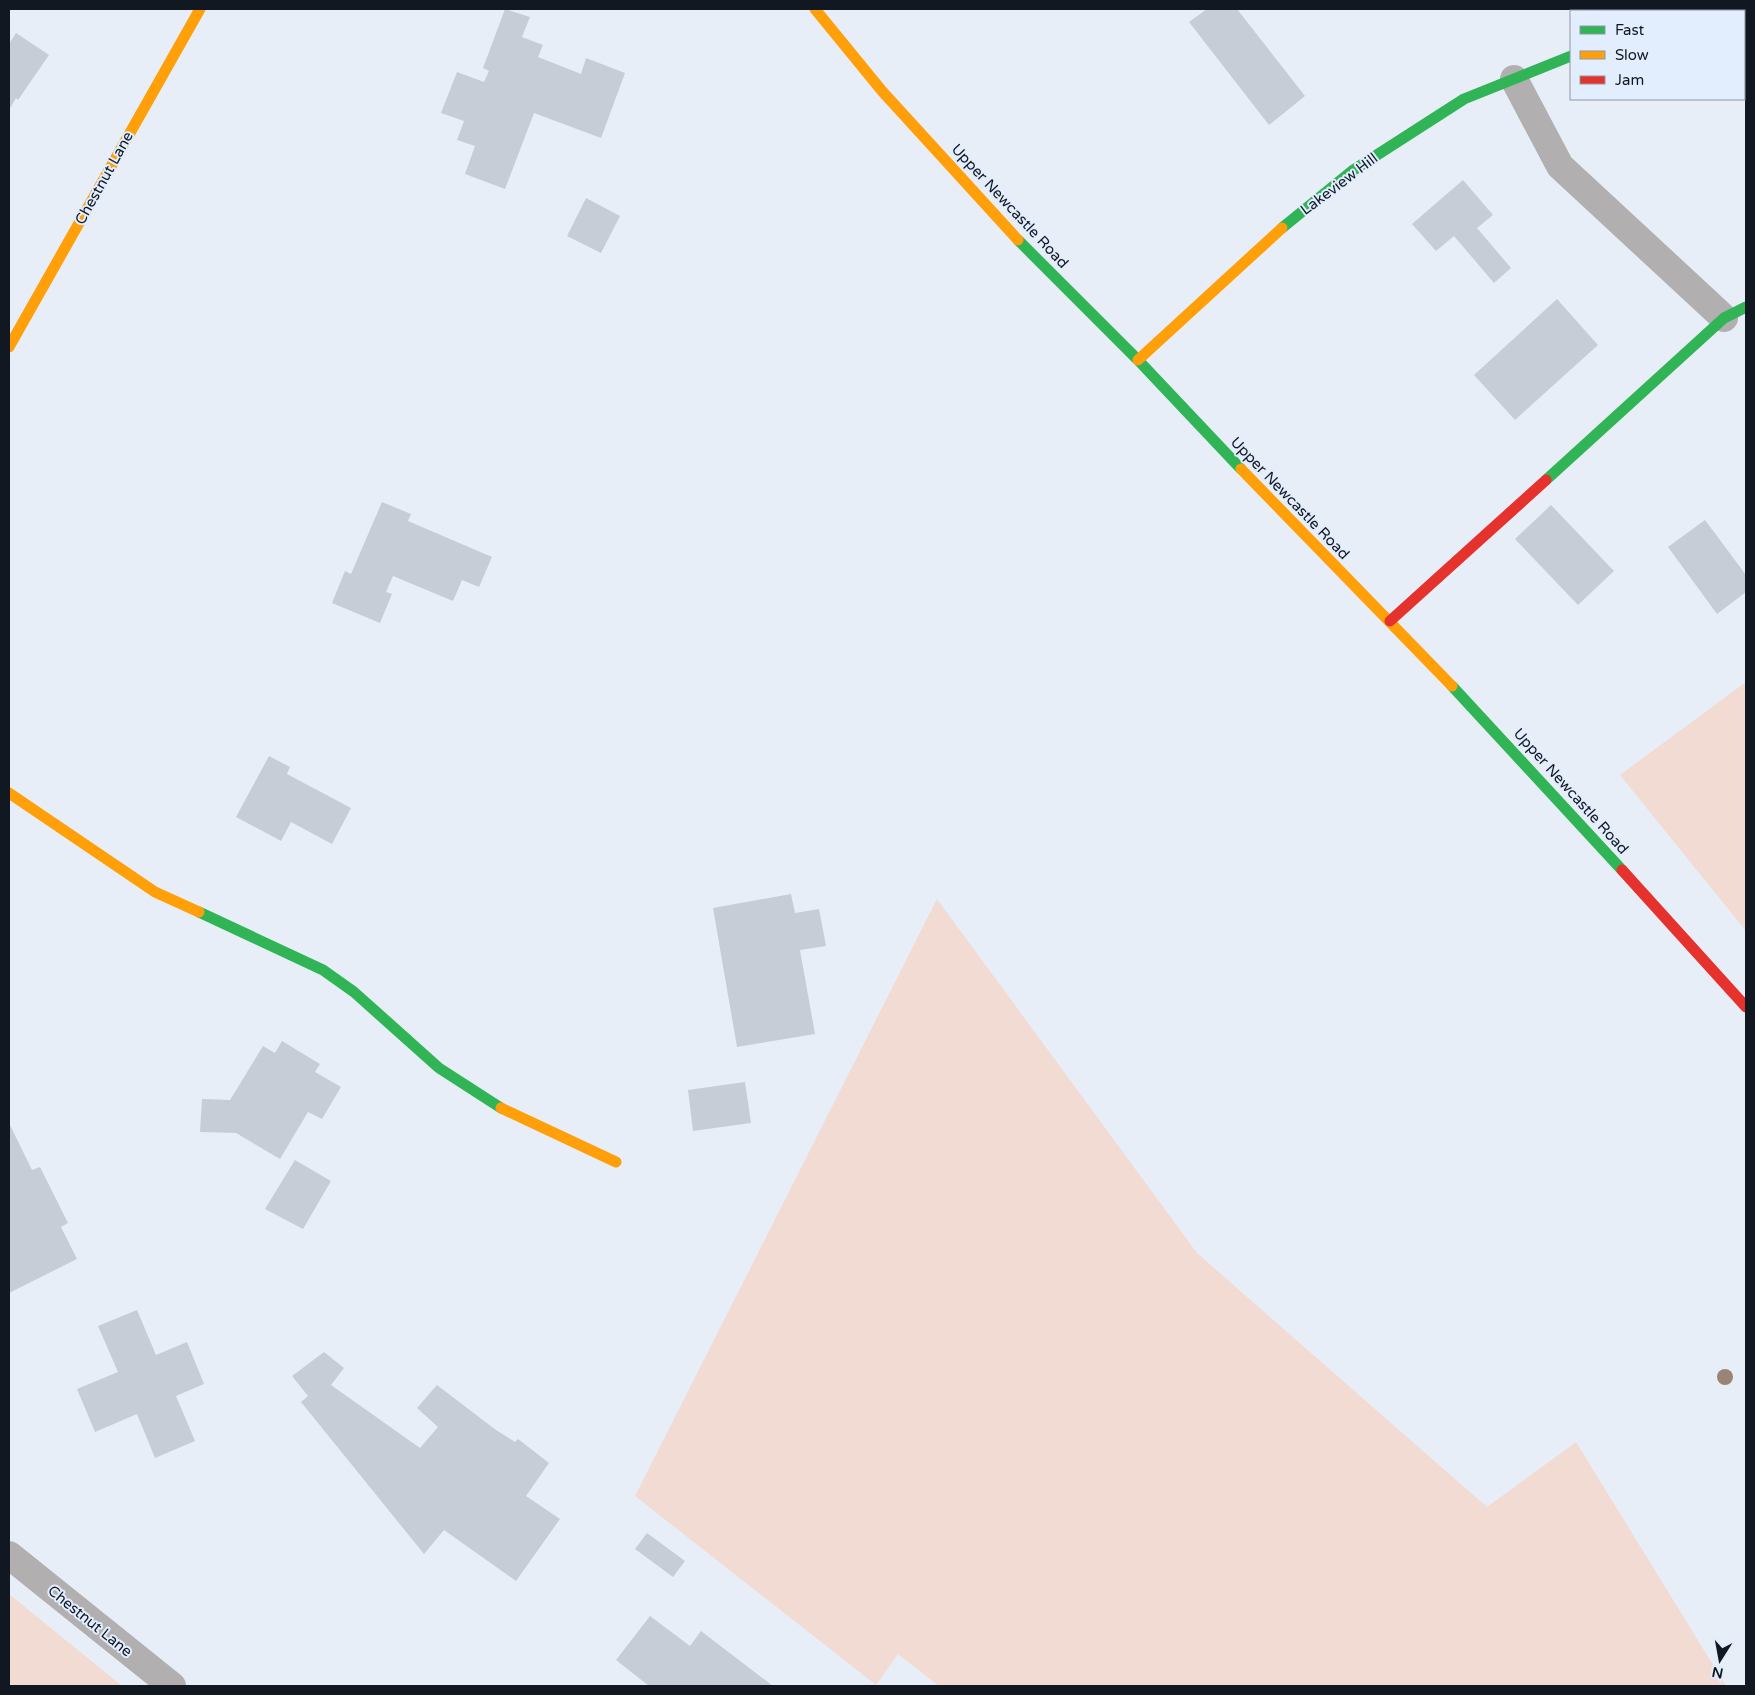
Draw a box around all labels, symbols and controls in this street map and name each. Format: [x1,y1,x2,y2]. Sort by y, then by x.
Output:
legend [1570,10,1745,100]
text: Fast [1615,21,1645,39]
text: Slow [1615,46,1649,64]
text: Jam [1615,71,1644,89]
street label: Chestnut Lane [71,128,137,228]
street label: Upper Newcastle Road [948,140,1072,272]
street label: Lakeview Hill [1297,149,1381,219]
street label: Upper Newcastle Road [1227,433,1353,563]
street label: Upper Newcastle Road [1510,724,1632,858]
street label: Chestnut Lane [44,1581,136,1661]
north arrow [1695,1635,1745,1685]
text: N [1710,1663,1725,1682]

